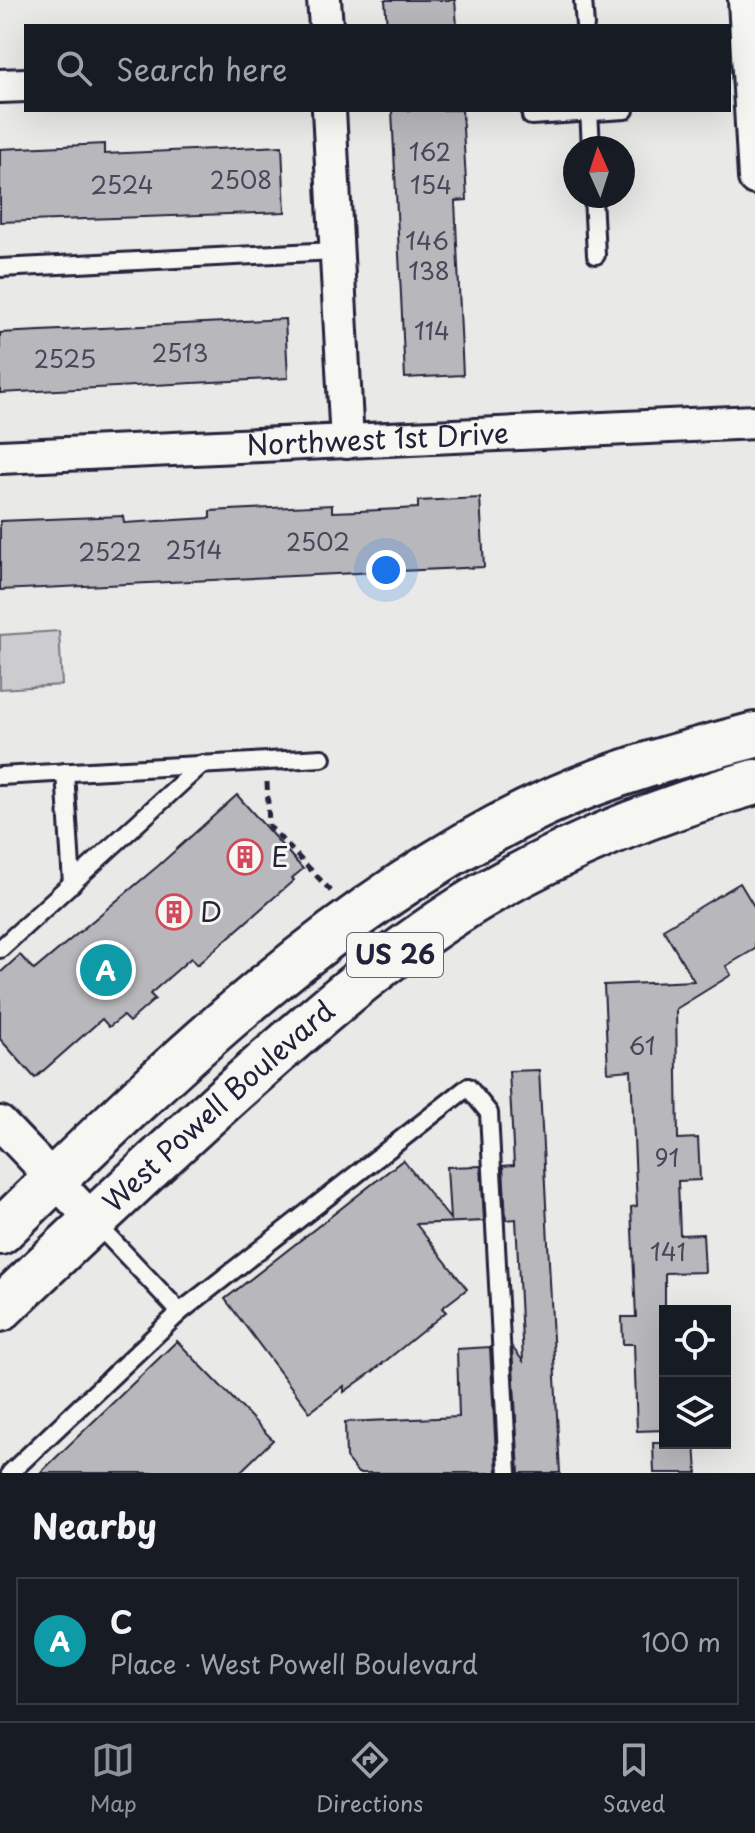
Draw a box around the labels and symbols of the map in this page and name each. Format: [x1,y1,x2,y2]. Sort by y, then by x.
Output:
house number: 162 [409,133,451,169]
north arrow [563,136,635,208]
house number: 2508 [210,161,272,197]
house number: 2524 [90,166,154,202]
house number: 154 [410,166,452,202]
house number: 146 [405,222,449,258]
house number: 138 [408,252,450,288]
house number: 114 [414,312,450,348]
house number: 2513 [152,334,208,370]
house number: 2525 [34,340,96,376]
street label: Northwest 1st Drive [246,410,509,466]
house number: 2502 [286,523,350,559]
house number: 2514 [166,531,222,567]
house number: 2522 [78,533,142,569]
your location [366,550,406,590]
place label: E [271,834,289,877]
building icon: E [226,838,264,876]
place label: D [200,889,222,932]
building icon: D [155,893,193,931]
road number: US 26 [347,933,443,977]
pin: A [80,940,132,1000]
street label: West Powell Boulevard [92,989,343,1221]
house number: 61 [629,1027,655,1063]
house number: 91 [655,1139,679,1175]
house number: 141 [650,1233,686,1269]

